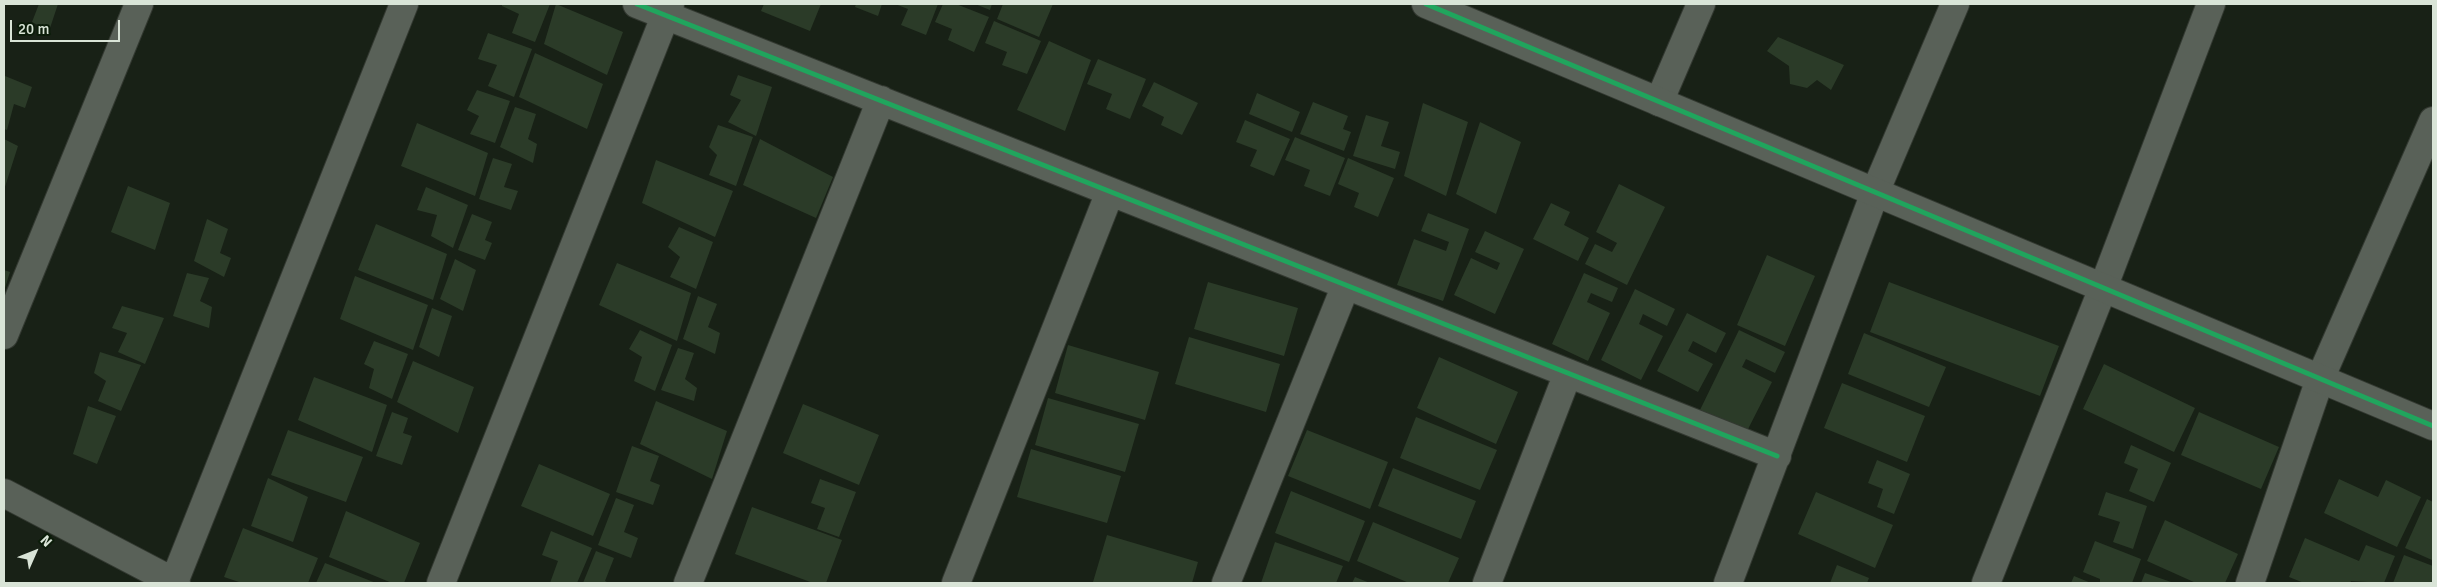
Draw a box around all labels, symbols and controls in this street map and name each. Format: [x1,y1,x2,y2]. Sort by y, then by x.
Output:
scale bar [12,10,122,42]
text: 20 m [18,20,49,38]
north arrow [10,527,60,577]
text: N [37,532,56,551]

